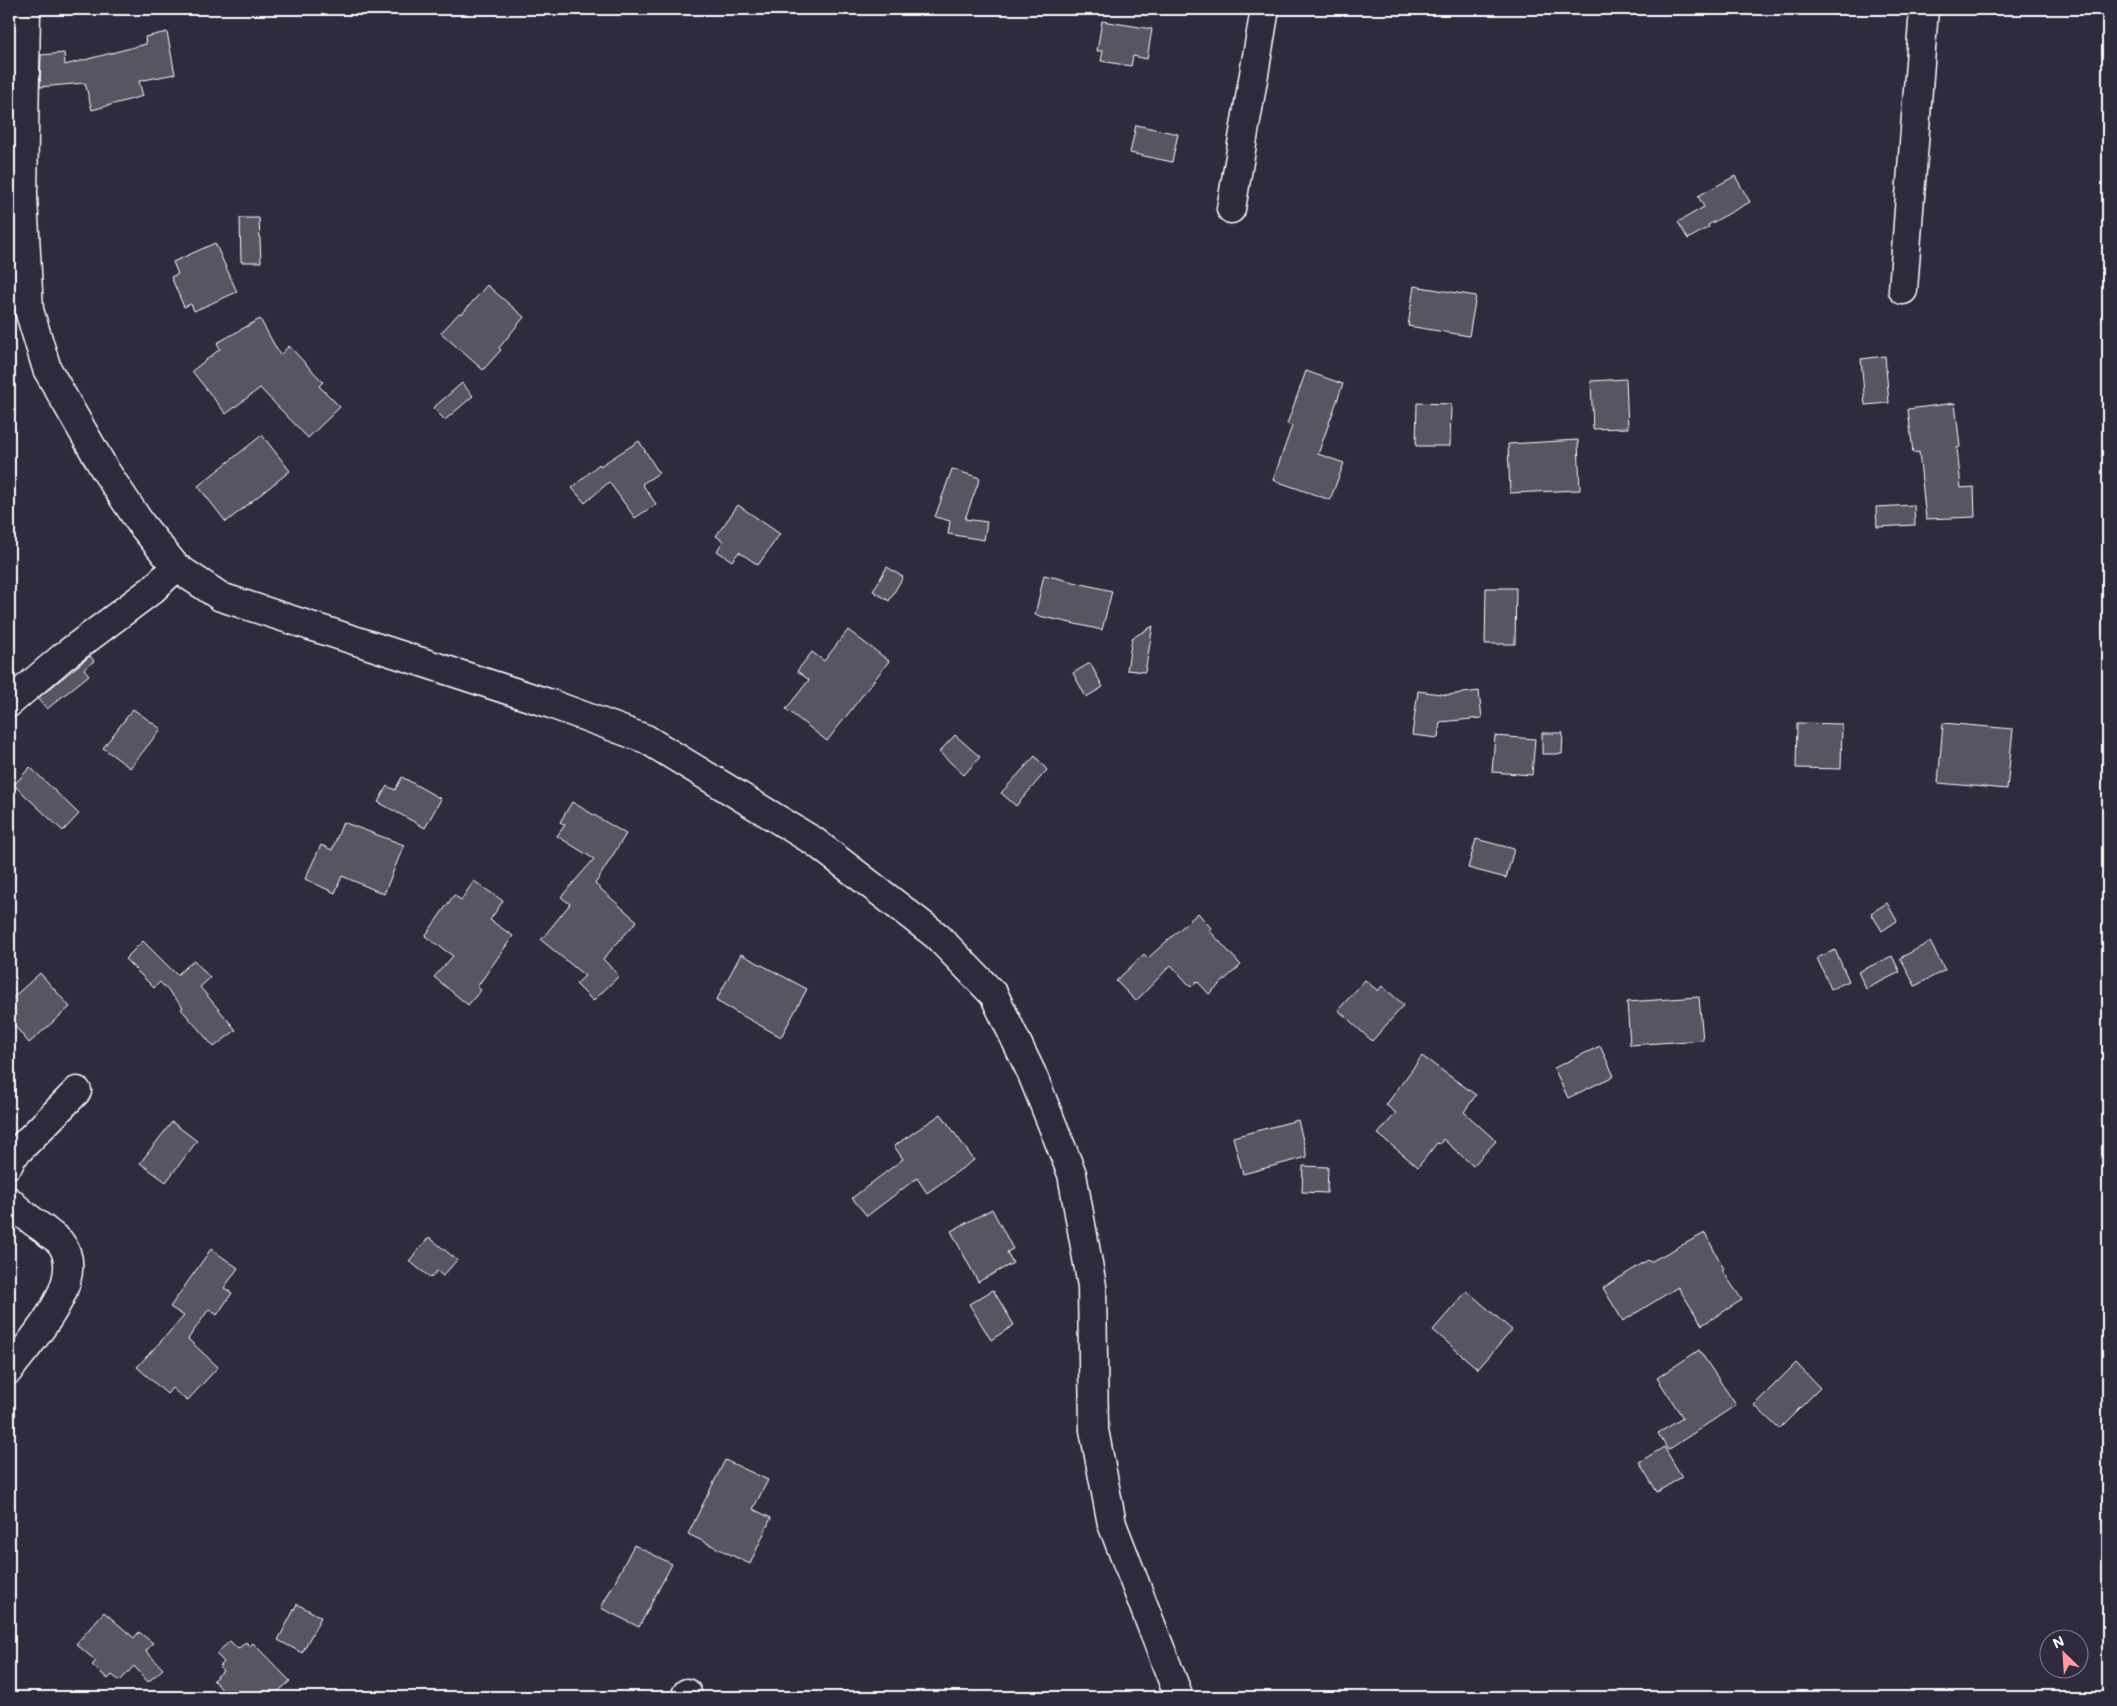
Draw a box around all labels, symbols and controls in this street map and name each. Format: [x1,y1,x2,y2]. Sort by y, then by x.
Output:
north arrow [2040,1628,2090,1678]
text: N [2049,1631,2067,1653]

